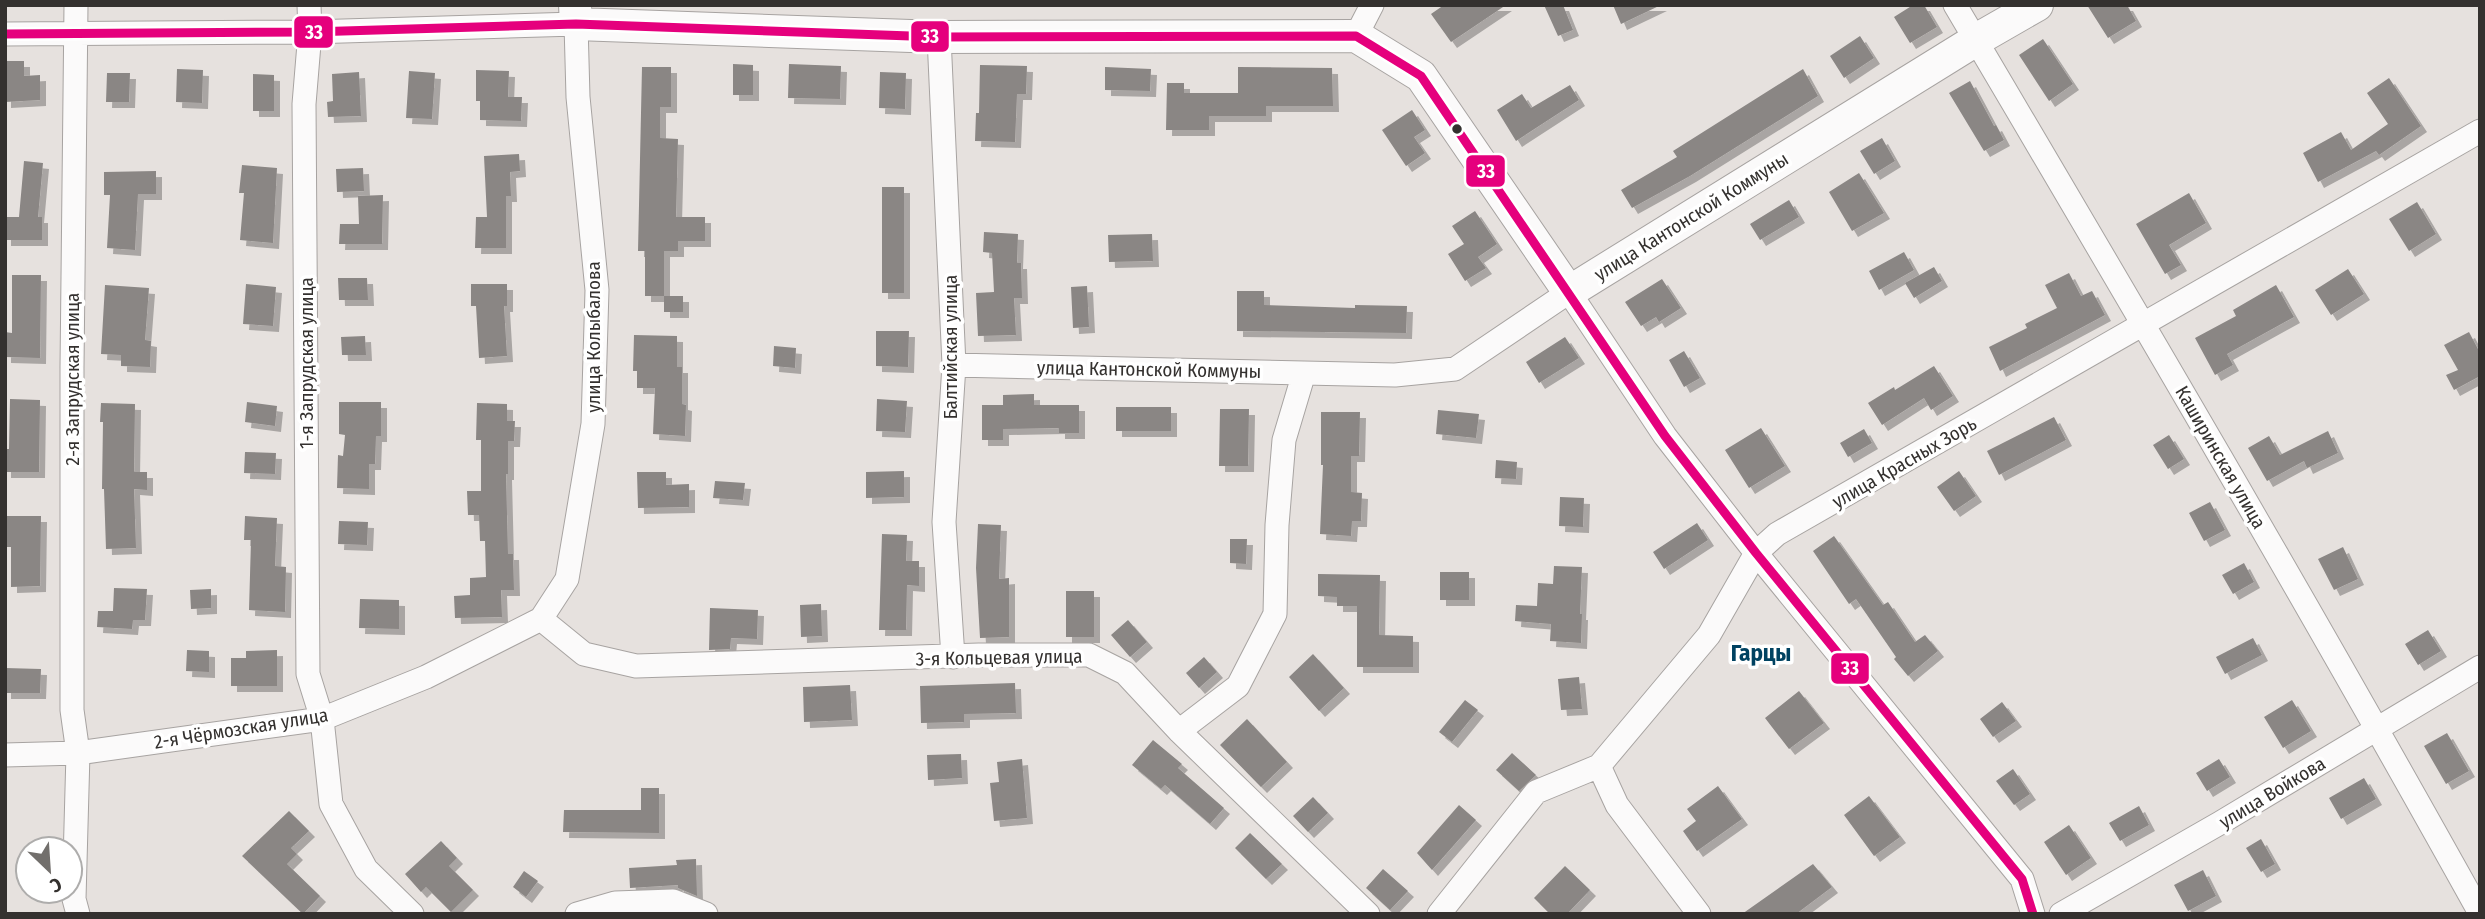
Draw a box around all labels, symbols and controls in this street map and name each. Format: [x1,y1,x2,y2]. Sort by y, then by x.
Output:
line badge: 33 [293,15,334,49]
line badge: 33 [910,20,950,53]
text: 33 [304,21,323,44]
text: 33 [920,25,939,48]
unlabelled marker [1450,122,1464,136]
street label: улица Кантонской Коммуны [1590,147,1793,286]
line badge: 33 [1465,154,1506,188]
text: 33 [1476,160,1495,183]
street label: улица Колыбалова [582,261,605,413]
street label: Балтийская улица [939,275,962,419]
street label: 1-я Запрудская улица [295,277,318,449]
street label: 2-я Запрудская улица [61,293,84,465]
street label: улица Кантонской Коммуны [1037,356,1261,383]
street label: Каширинская улица [2170,382,2271,533]
street label: улица Красных Зорь [1828,412,1981,513]
district label: Гарцы [1731,639,1791,667]
street label: 3-я Кольцевая улица [915,645,1083,670]
line badge: 33 [1830,652,1870,685]
text: 33 [1840,657,1859,680]
street label: 2-я Чёрмозская улица [152,703,330,754]
street label: улица Войкова [2215,752,2330,833]
north arrow [14,835,84,905]
text: С [47,872,65,897]

